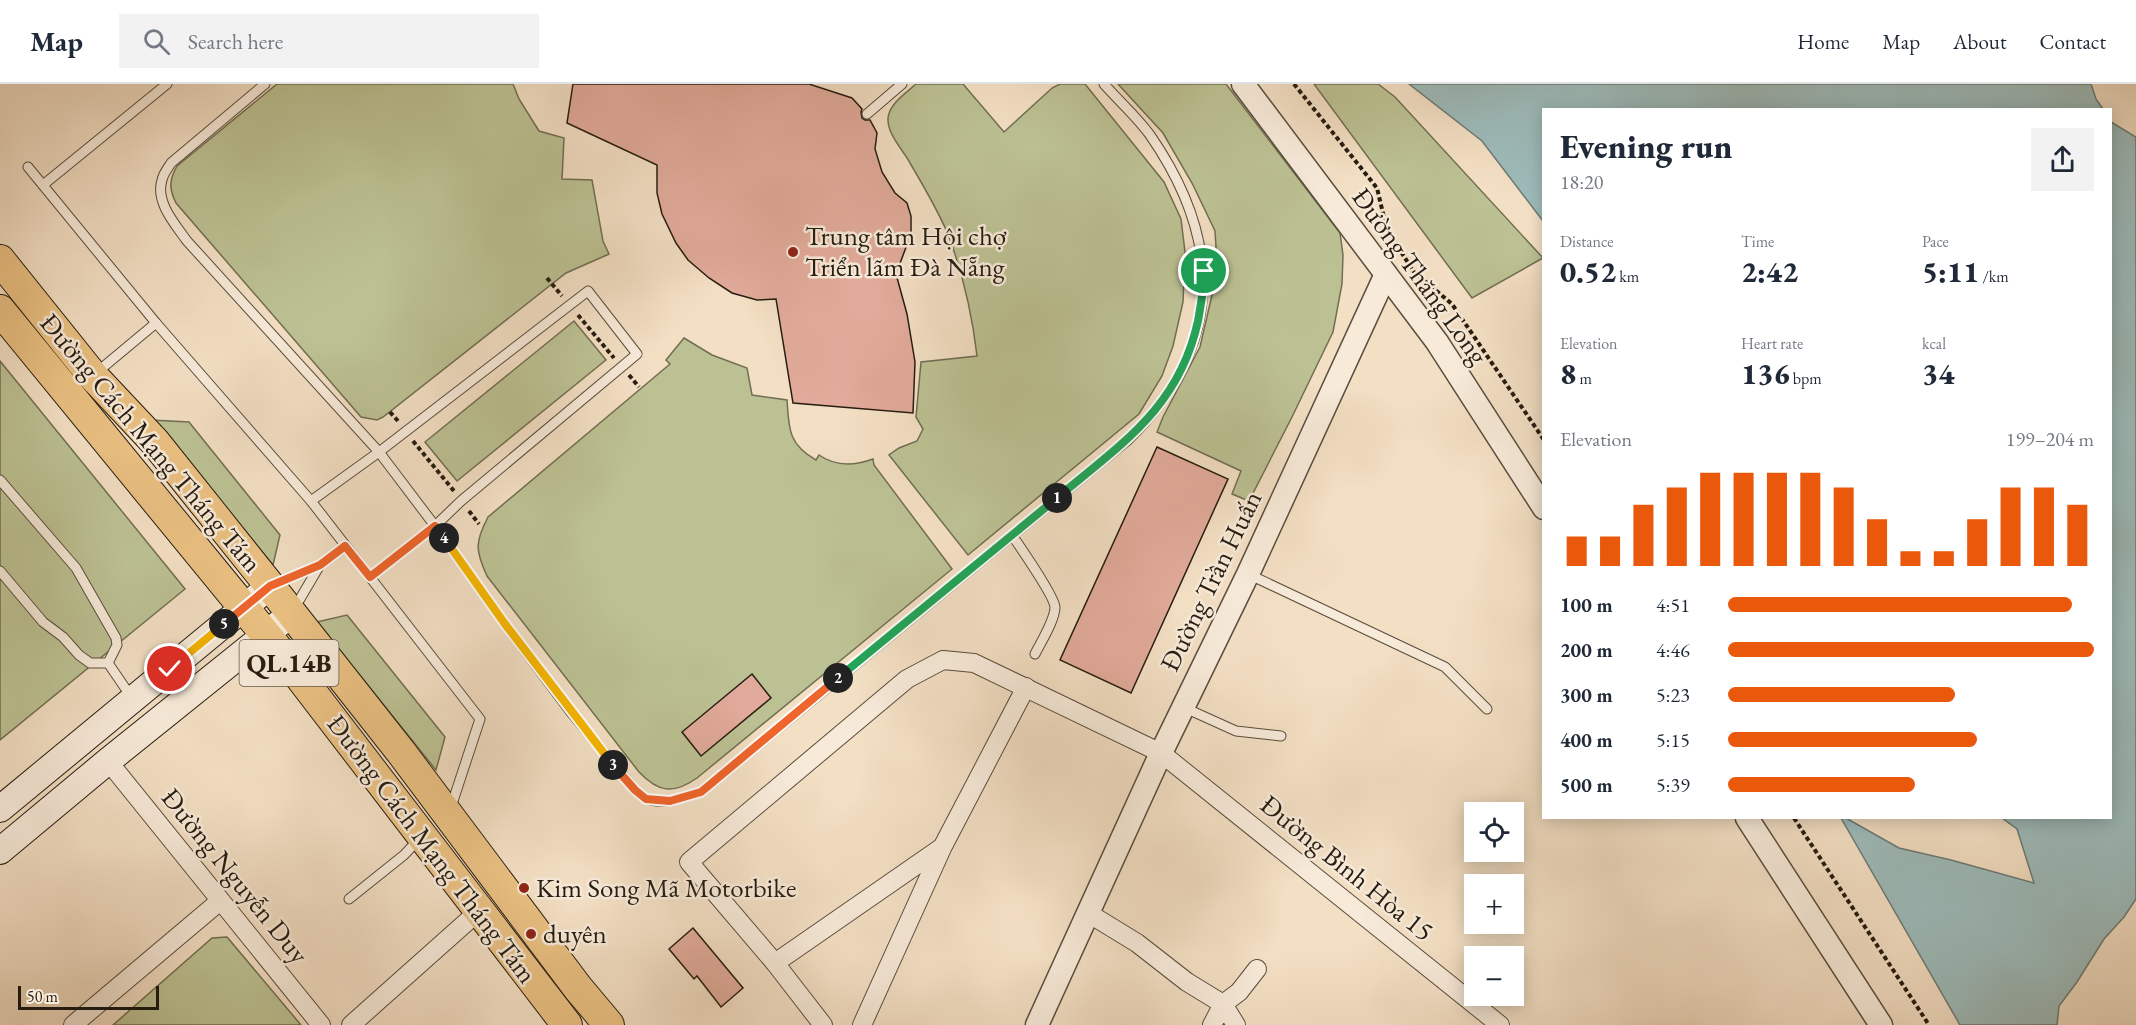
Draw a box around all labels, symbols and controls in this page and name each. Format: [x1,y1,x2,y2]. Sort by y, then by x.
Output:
search box [119,14,539,68]
text: Map [30,23,83,59]
icon: search [140,25,173,58]
text: Search here [188,27,283,56]
text: Home [1797,28,1849,55]
text: Map [1882,28,1920,55]
text: About [1953,28,2006,55]
text: Contact [2039,28,2106,55]
text: Evening run [1560,125,1732,168]
button: share [2031,128,2094,191]
text: 18:20 [1560,169,1603,195]
street label: Đường Thăng Long [1345,181,1496,371]
place label: Trung tâm Hội chợ Triển lãm Đà Nẵng [805,218,1007,284]
text: Distance [1560,231,1613,252]
text: Time [1741,231,1774,252]
text: Pace [1922,231,1949,252]
marker: Trung tâm Hội chợ Triển lãm Đà Nẵng [786,245,800,259]
pin [1178,245,1229,296]
text: 0.52 [1560,252,1616,291]
text: 2:42 [1741,252,1798,291]
text: 5:11 [1922,252,1979,291]
icon: arrive [1187,254,1220,287]
text: km [1616,266,1639,287]
text: /km [1979,266,2009,287]
street label: Đường Cách Mạng Tháng Tám [33,306,270,580]
text: Elevation [1560,333,1618,354]
text: Heart rate [1741,333,1803,354]
text: kcal [1922,333,1946,354]
text: 8 [1560,354,1576,393]
text: 136 [1741,354,1790,393]
text: 34 [1922,354,1954,393]
text: m [1576,368,1592,389]
text: bpm [1790,368,1822,389]
text: Elevation [1560,426,1632,452]
text: 199–204 m [2006,426,2094,452]
pin: 1 [1042,483,1072,513]
street label: Đường Trần Huấn [1152,485,1269,677]
text: 1 [1053,487,1061,508]
pin: 4 [429,523,459,553]
text: 4 [440,527,448,548]
text: 100 m [1560,592,1613,618]
text: 4:51 [1656,592,1690,618]
pin: 5 [209,609,239,639]
text: 5 [220,613,228,634]
text: 200 m [1560,637,1613,663]
text: 4:46 [1656,637,1690,663]
road number: QL.14B [240,640,338,686]
pin [144,643,195,694]
icon: check [153,652,186,685]
pin: 2 [823,663,853,693]
text: 2 [834,667,842,688]
text: 300 m [1560,682,1613,708]
text: 5:23 [1656,682,1690,708]
street label: Đường Cách Mạng Tháng Tám [320,707,545,990]
text: 400 m [1560,727,1613,753]
text: 5:15 [1656,727,1690,753]
pin: 3 [598,750,628,780]
text: 3 [609,754,617,775]
text: 500 m [1560,772,1613,798]
text: 5:39 [1656,772,1690,798]
street label: Đường Nguyễn Duy [154,781,317,971]
street label: Đường Bình Hòa 15 [1253,787,1441,948]
map controls [1464,802,1524,1006]
button: locate [1464,802,1524,862]
place label: Kim Song Mã Motorbike [536,870,796,905]
button: + [1464,874,1524,934]
marker: Kim Song Mã Motorbike [517,881,531,895]
place label: duyên [543,916,607,951]
marker: duyên [524,927,538,941]
button: − [1464,946,1524,1006]
scale bar [18,983,159,1010]
text: 50 m [27,986,58,1007]

